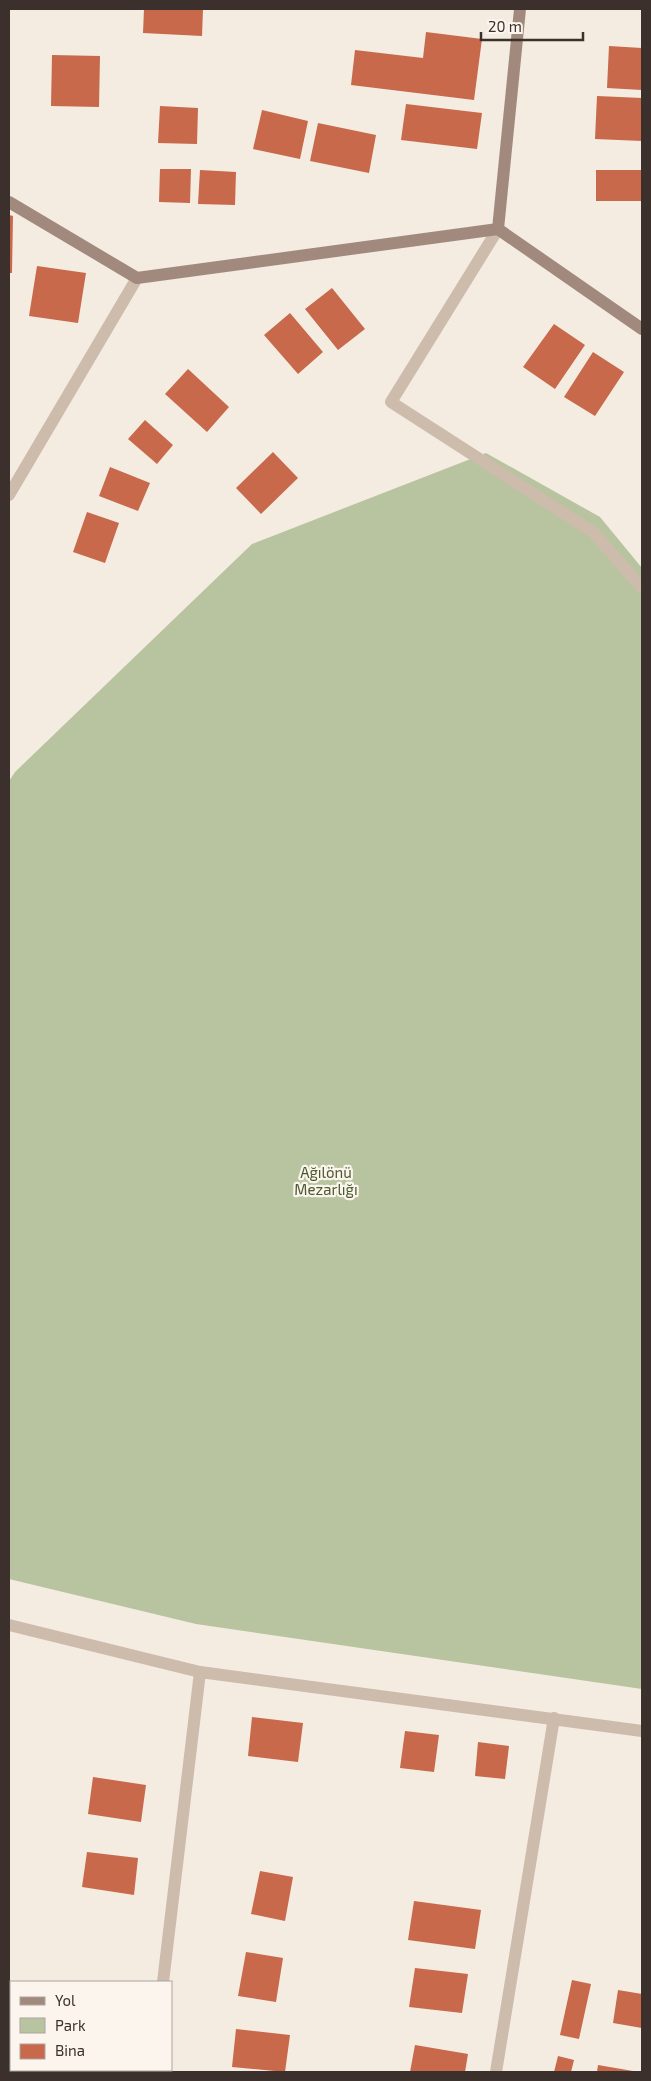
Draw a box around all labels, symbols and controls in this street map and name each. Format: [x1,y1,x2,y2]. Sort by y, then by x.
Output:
scale bar [481,10,584,42]
text: 20 m [488,17,522,35]
park label: Ağılönü Mezarlığı [294,1163,358,1198]
legend [10,1981,172,2071]
text: Yol [55,1991,76,2009]
text: Park [55,2016,86,2034]
text: Bina [55,2041,85,2059]

